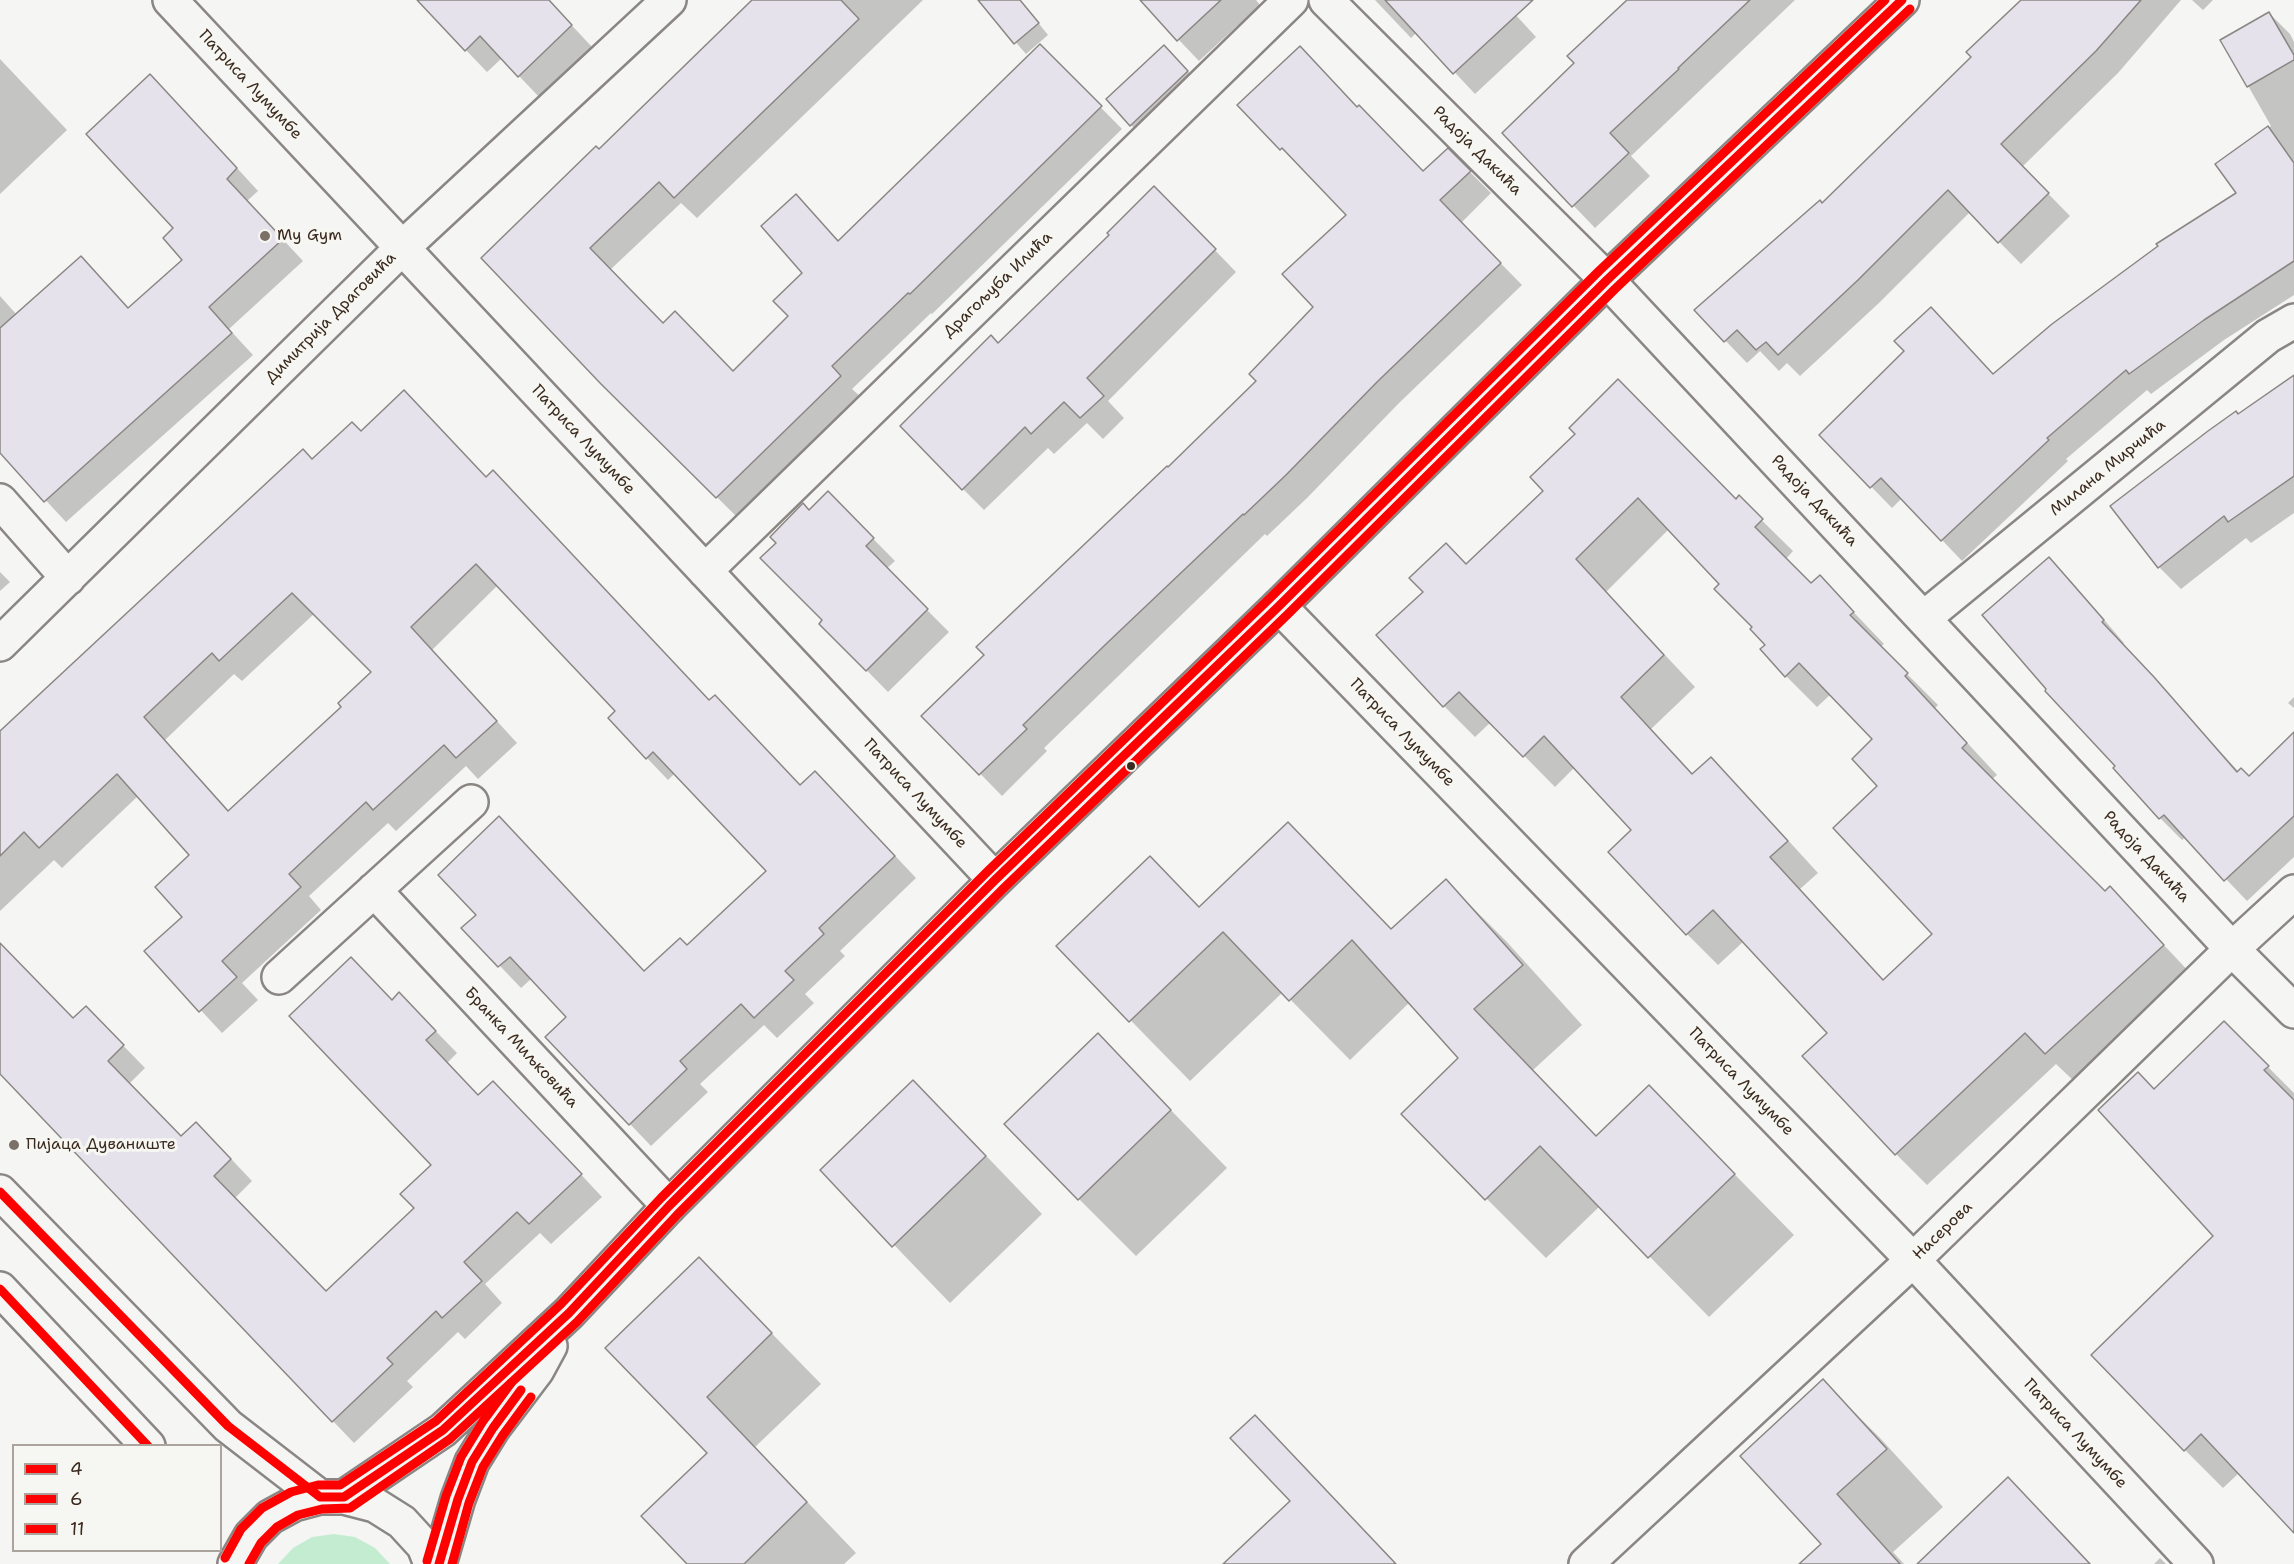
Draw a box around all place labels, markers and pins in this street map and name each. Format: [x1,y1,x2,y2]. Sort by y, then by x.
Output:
place label: My Gym [277,226,342,246]
marker: My Gym [258,229,272,243]
unlabelled marker [1125,760,1137,772]
place label: Пијаца Дуваниште [26,1135,176,1155]
marker: Пијаца Дуваниште [7,1138,21,1152]

